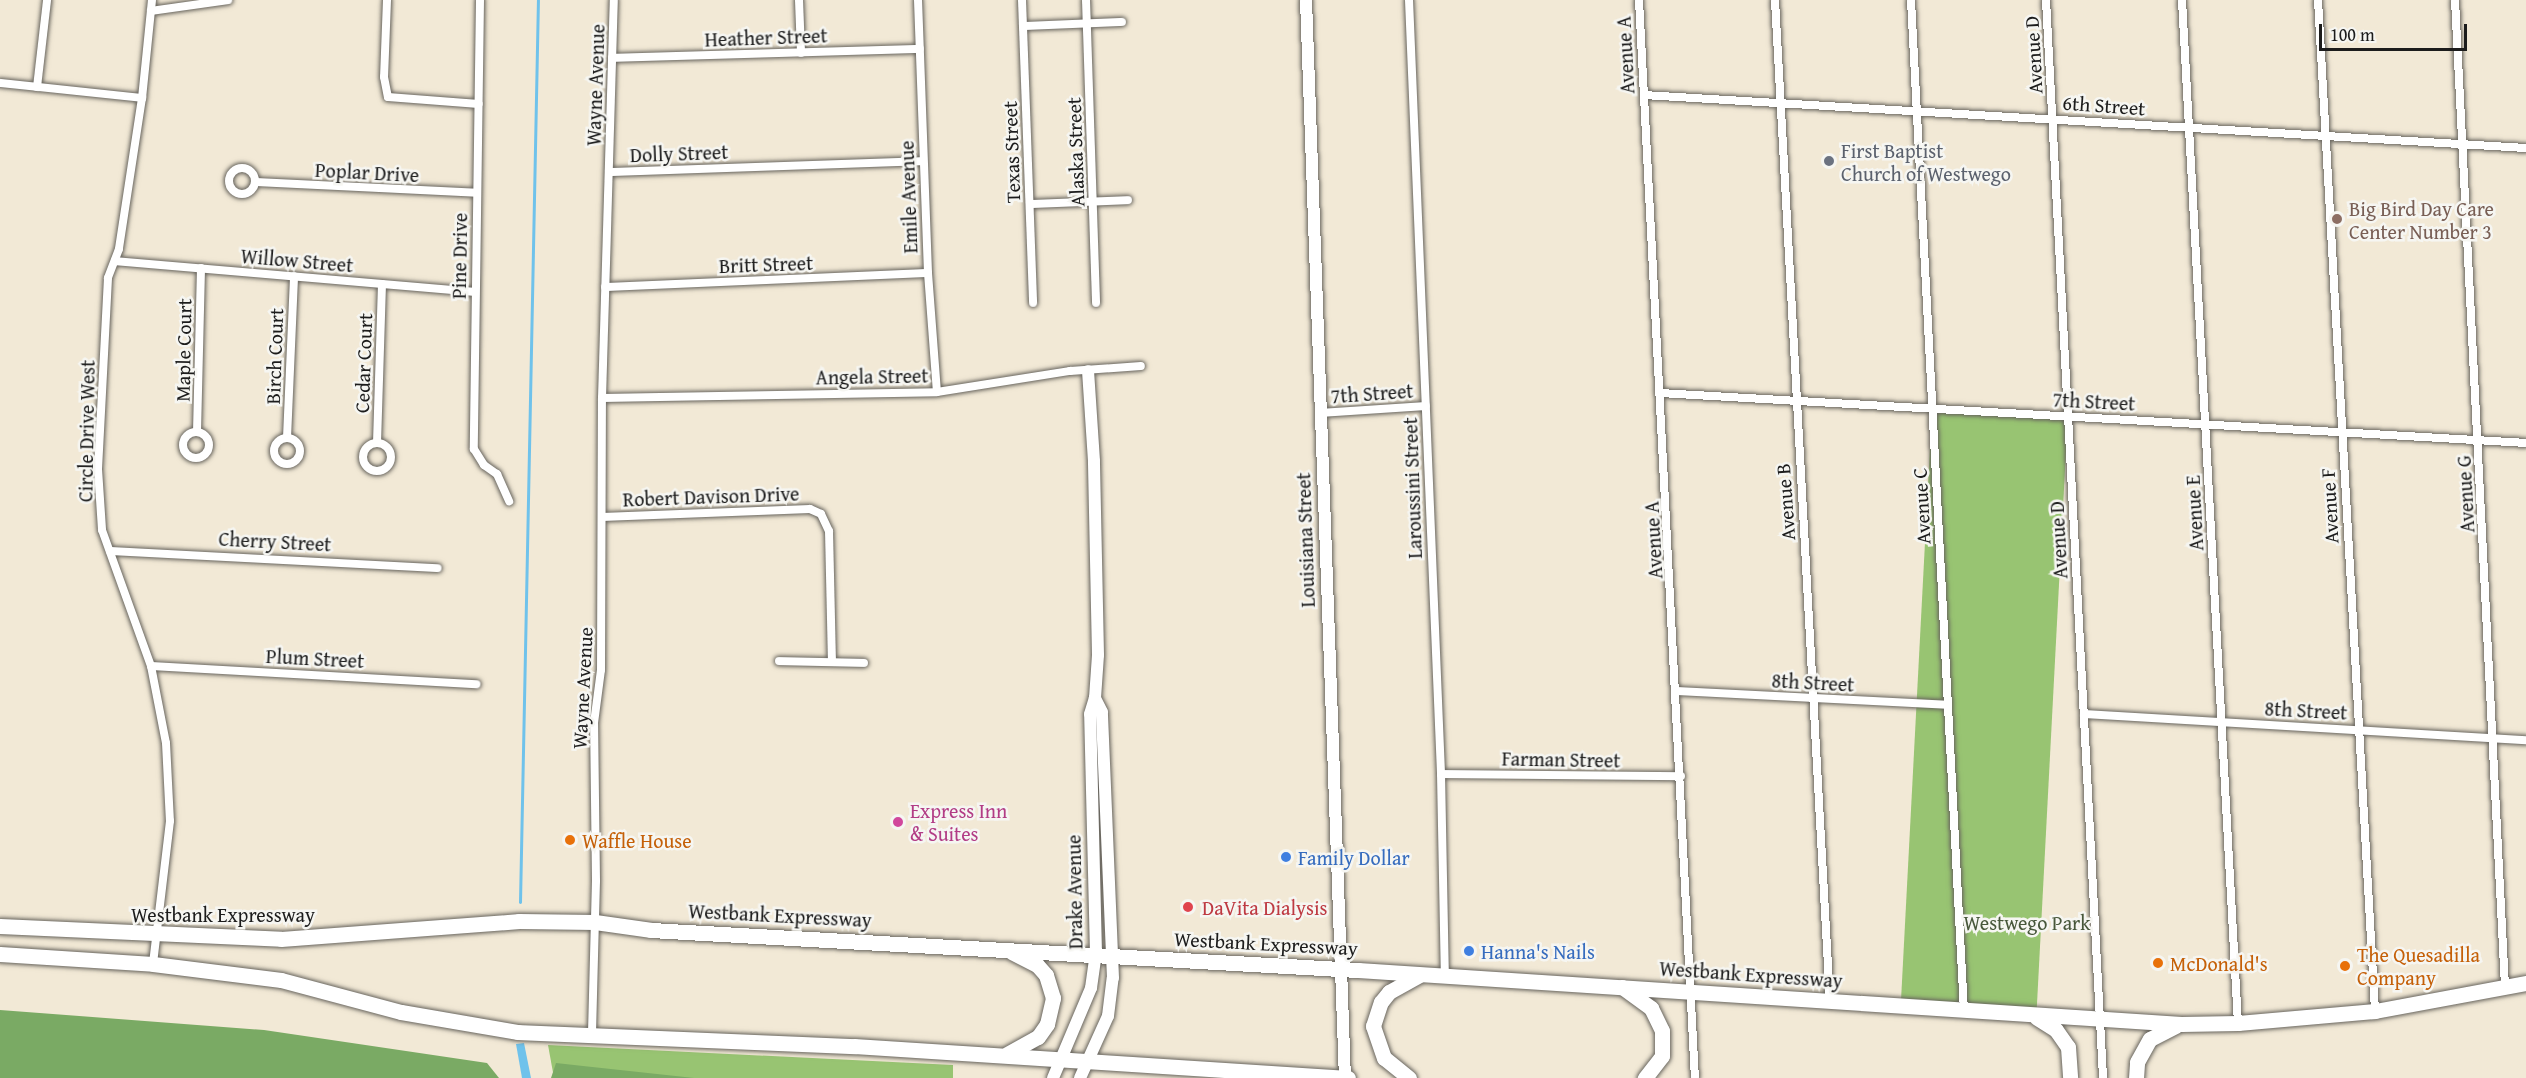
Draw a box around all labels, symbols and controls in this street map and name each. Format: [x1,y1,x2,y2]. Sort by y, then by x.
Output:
scale bar [2322,12,2470,50]
street label: Avenue A [1611,15,1639,95]
street label: Avenue D [2019,15,2047,95]
text: 100 m [2330,21,2375,48]
street label: Heather Street [704,23,828,51]
street label: Wayne Avenue [581,24,609,146]
street label: 6th Street [2062,90,2146,120]
street label: Alaska Street [1061,97,1089,207]
street label: Texas Street [997,101,1025,203]
place label: First Baptist Church of Westwego [1841,138,2011,185]
street label: Dolly Street [629,139,729,167]
street label: Emile Avenue [894,140,922,254]
marker: First Baptist Church of Westwego [1822,154,1836,168]
street label: Poplar Drive [314,157,420,187]
place label: Big Bird Day Care Center Number 3 [2349,196,2494,243]
marker: Big Bird Day Care Center Number 3 [2330,212,2344,226]
street label: Pine Drive [446,213,472,299]
street label: Willow Street [240,243,354,277]
street label: Britt Street [718,250,814,278]
street label: Maple Court [170,298,196,402]
street label: Birch Court [260,307,288,405]
street label: Cedar Court [349,312,377,414]
street label: Circle Drive West [73,360,99,502]
street label: Angela Street [815,363,929,389]
street label: 7th Street [1330,378,1414,408]
street label: 7th Street [2052,387,2136,415]
street label: Laroussini Street [1398,417,1426,559]
street label: Avenue G [2451,455,2479,533]
street label: Avenue B [1770,463,1800,541]
street label: Avenue C [1907,467,1935,545]
street label: Avenue F [2315,468,2343,544]
street label: Louisiana Street [1291,472,1319,608]
street label: Avenue E [2180,474,2208,552]
street label: Robert Davison Drive [622,481,800,511]
street label: Avenue A [1639,500,1667,580]
street label: Avenue D [2044,500,2072,580]
street label: Cherry Street [218,526,332,556]
street label: Wayne Avenue [567,626,597,750]
street label: Plum Street [265,643,365,673]
street label: 8th Street [1771,668,1855,696]
street label: 8th Street [2264,696,2348,724]
street label: Farman Street [1501,746,1621,772]
place label: Express Inn & Suites [910,798,1007,845]
marker: Express Inn & Suites [891,815,905,829]
place label: Waffle House [582,828,692,852]
marker: Waffle House [563,833,577,847]
street label: Drake Avenue [1061,834,1087,950]
place label: Family Dollar [1298,845,1410,869]
marker: Family Dollar [1279,850,1293,864]
place label: DaVita Dialysis [1202,895,1328,919]
street label: Westbank Expressway [688,898,872,932]
marker: DaVita Dialysis [1179,898,1197,916]
street label: Westbank Expressway [131,902,315,926]
park label: Westwego Park [1964,910,2090,934]
street label: Westbank Expressway [1174,926,1358,960]
place label: Hanna's Nails [1481,939,1595,963]
place label: The Quesadilla Company [2357,942,2480,989]
marker: Hanna's Nails [1462,944,1476,958]
place label: McDonald's [2170,951,2268,975]
street label: Westbank Expressway [1658,956,1844,992]
marker: McDonald's [2151,956,2165,970]
marker: The Quesadilla Company [2338,959,2352,973]

